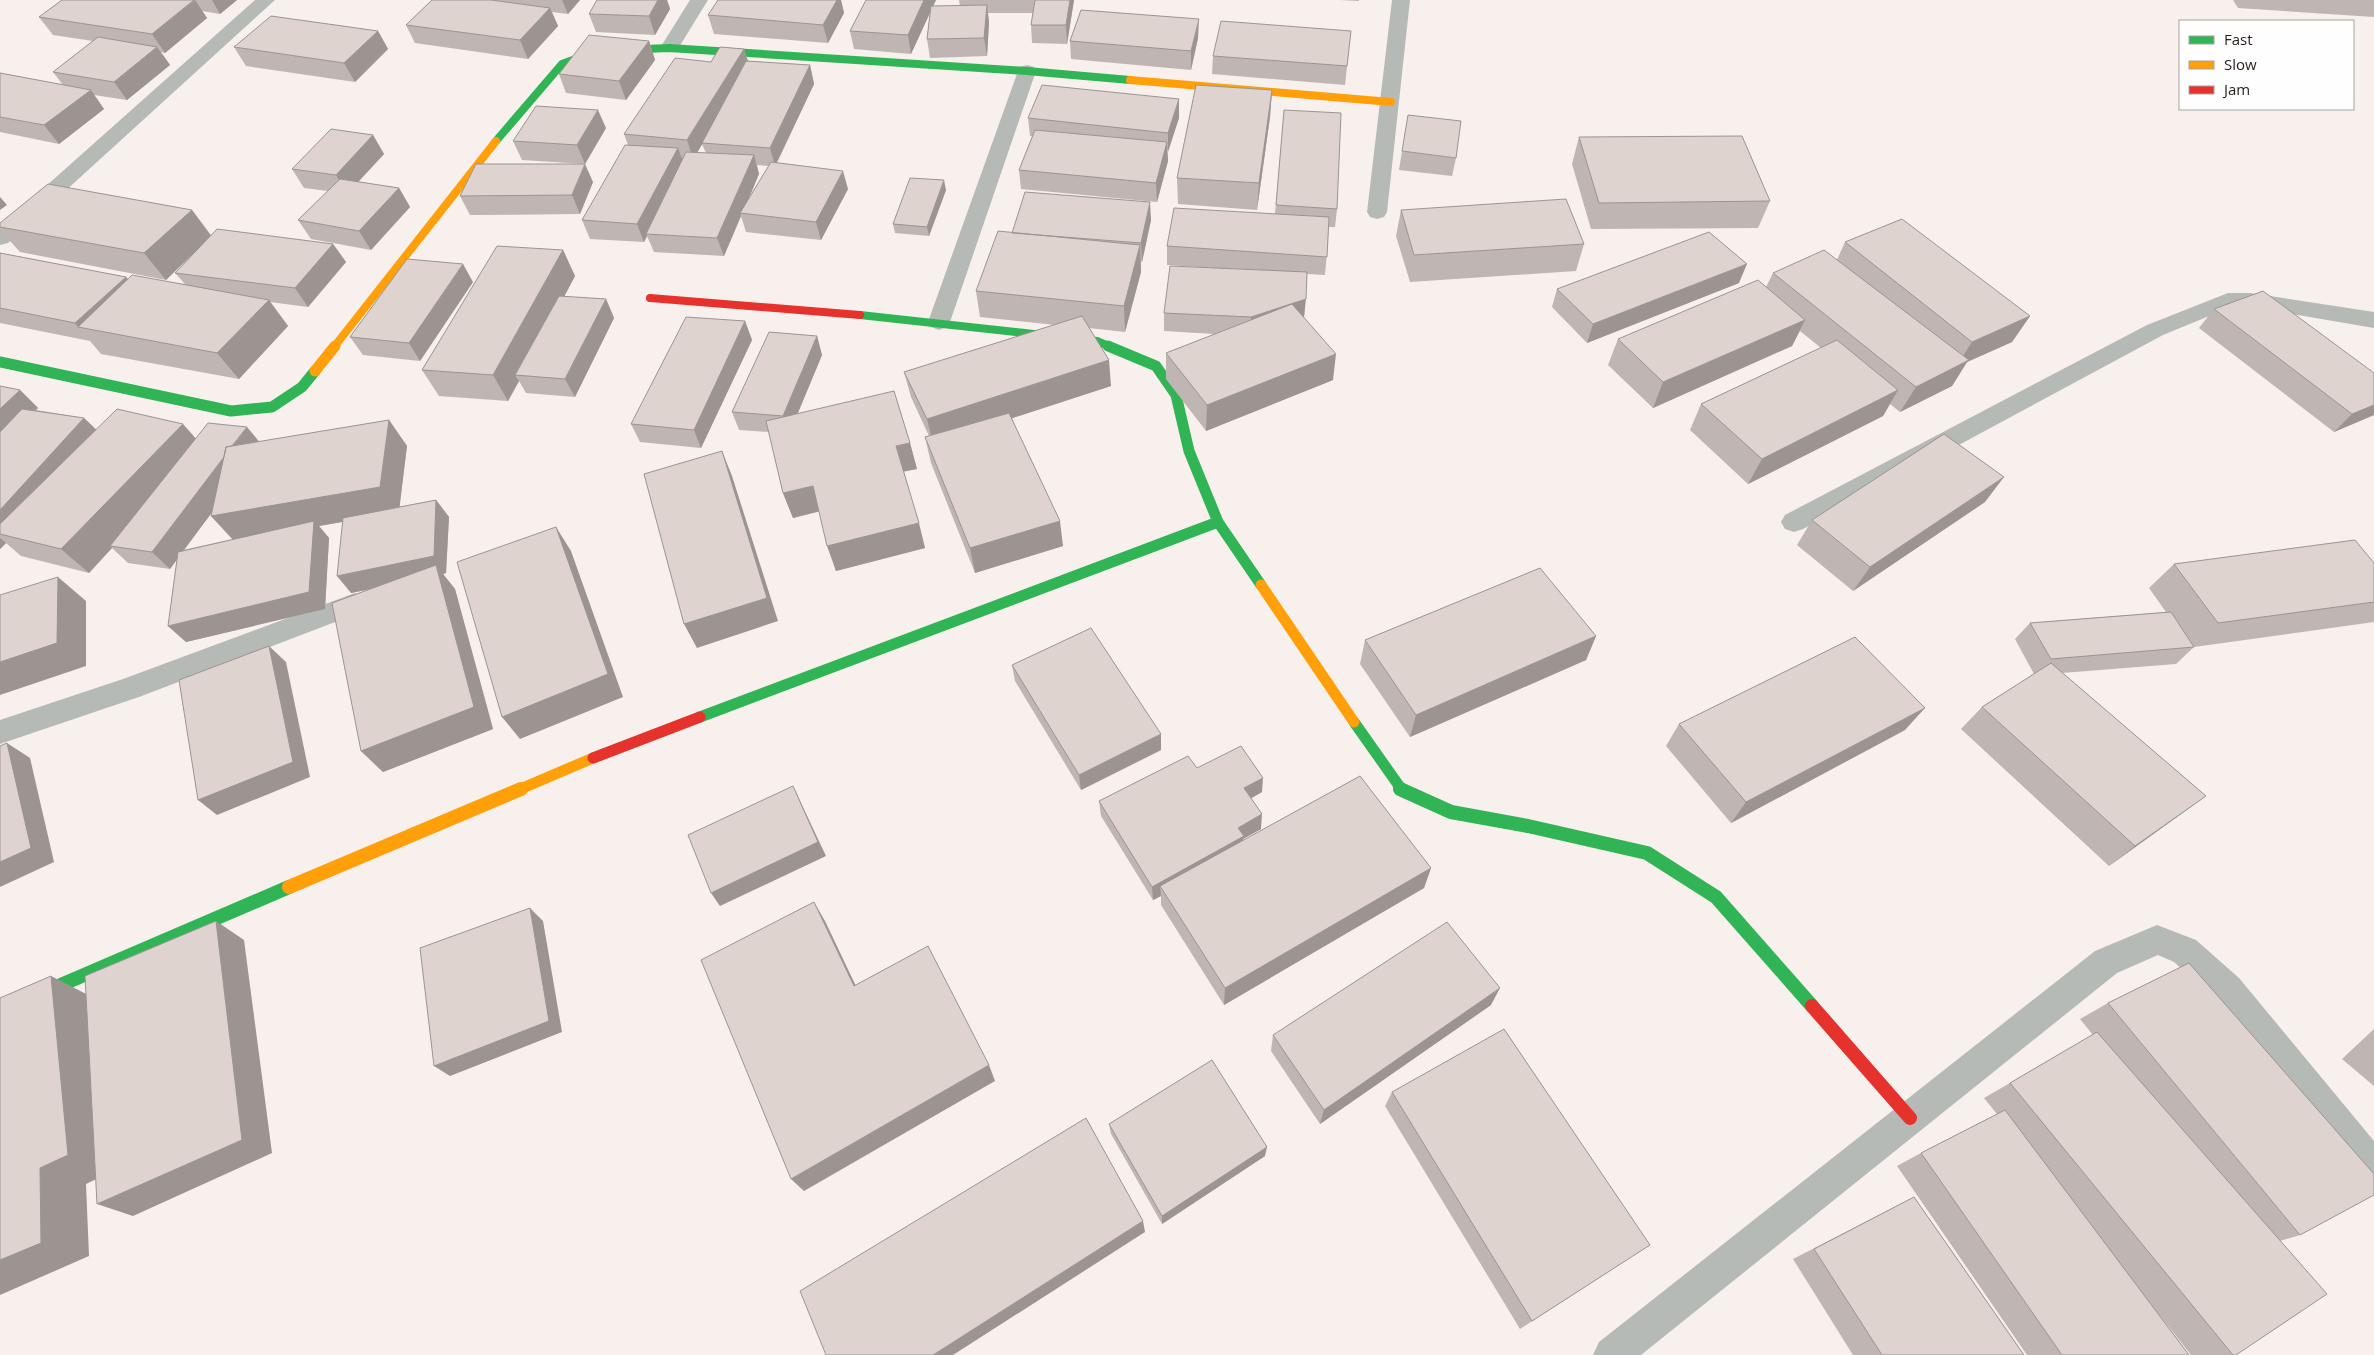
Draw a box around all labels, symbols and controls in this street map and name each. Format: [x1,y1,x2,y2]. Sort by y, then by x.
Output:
legend [2179,20,2354,110]
text: Fast [2224,29,2253,49]
text: Slow [2224,54,2257,74]
text: Jam [2222,79,2250,99]

